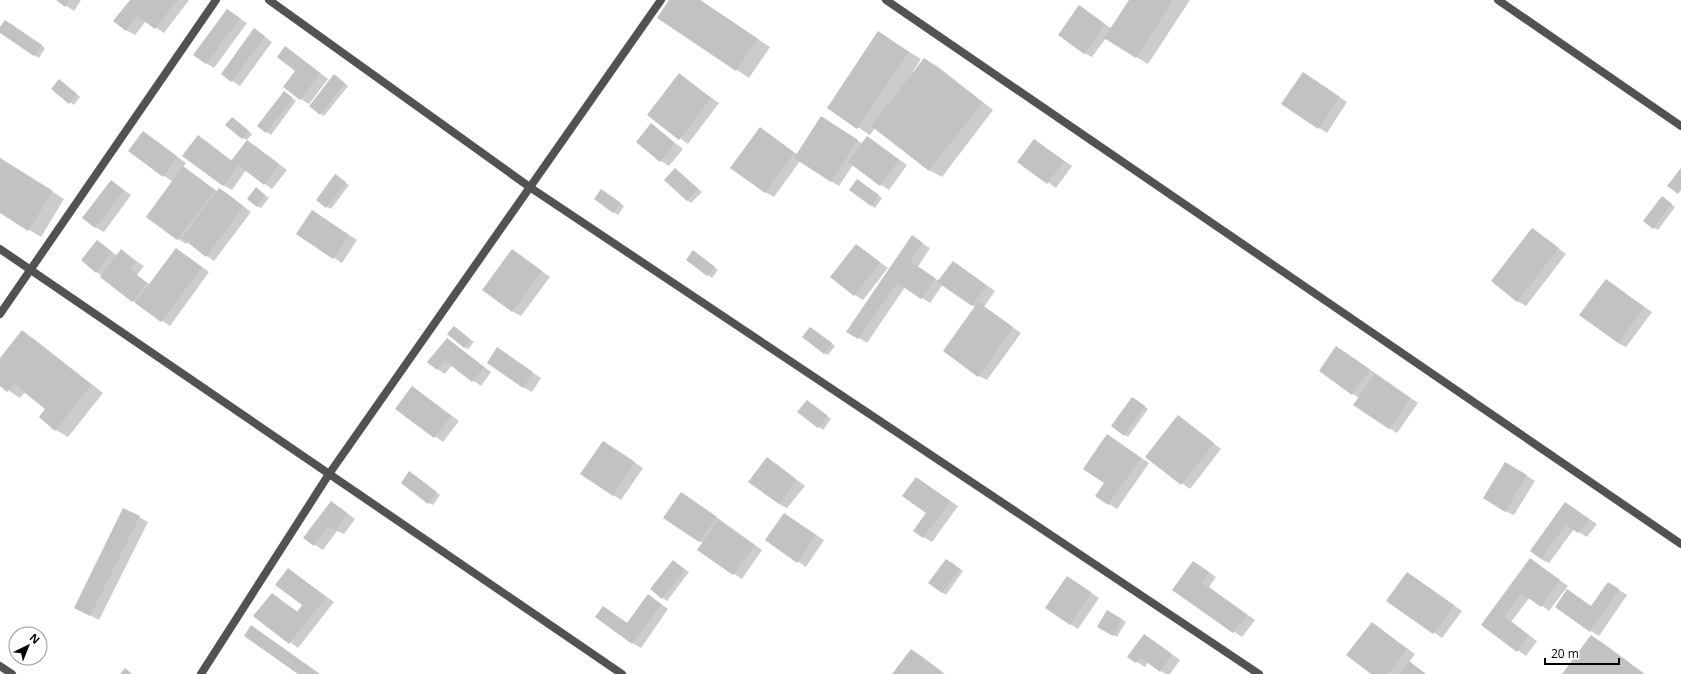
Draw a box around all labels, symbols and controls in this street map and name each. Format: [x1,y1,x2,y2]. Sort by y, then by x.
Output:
north arrow [8,626,48,666]
text: N [27,630,44,647]
scale bar [1545,640,1619,666]
text: 20 m [1551,645,1579,662]

